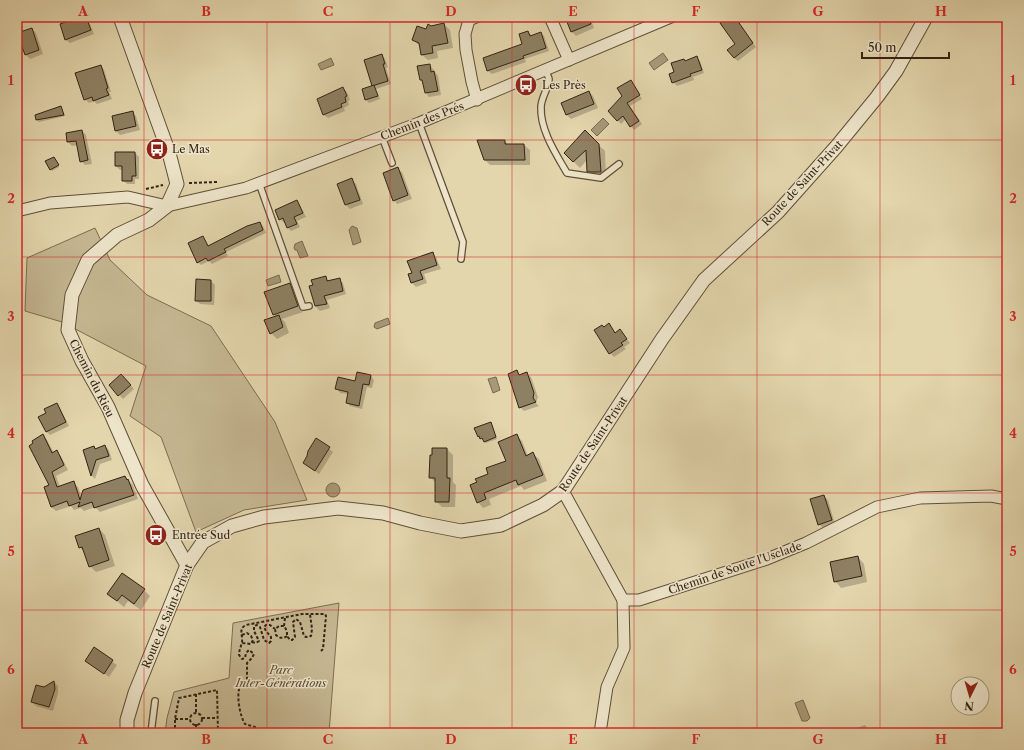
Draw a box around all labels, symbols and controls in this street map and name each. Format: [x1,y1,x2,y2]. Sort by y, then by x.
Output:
text: A [77,3,89,19]
text: B [201,3,211,19]
text: C [323,3,333,19]
text: D [445,3,457,19]
text: E [568,3,578,19]
text: F [692,3,701,19]
text: G [812,3,824,19]
text: H [935,3,947,19]
scale bar [862,34,949,60]
text: 50 m [868,40,897,55]
text: 1 [8,72,14,88]
bus stop icon: Les Près [513,72,539,98]
text: 1 [1010,72,1016,88]
place label: Les Près [542,78,586,92]
street label: Chemin des Prés [378,99,466,143]
bus stop icon: Le Mas [144,136,170,162]
street label: Route de Saint-Privat [759,137,845,229]
place label: Le Mas [172,142,210,156]
text: 2 [7,190,15,206]
text: 2 [1009,190,1017,206]
text: 3 [7,308,15,324]
text: 3 [1009,308,1017,324]
street label: Chemin du Rieu [66,337,118,420]
street label: Route de Saint-Privat [556,394,630,494]
text: 4 [7,425,15,441]
text: 4 [1009,425,1017,441]
bus stop icon: Entrée Sud [143,522,169,548]
place label: Entrée Sud [172,528,230,542]
street label: Chemin de Soute l'Usclade [666,539,804,597]
text: 5 [7,543,15,559]
text: 5 [1009,543,1017,559]
street label: Route de Saint-Privat [139,562,195,670]
text: 6 [7,661,15,677]
text: 6 [1009,661,1017,677]
park label: Parc Inter-Générations [234,663,327,690]
north arrow [950,676,990,716]
text: N [963,699,975,713]
text: A [77,731,89,747]
text: B [201,731,211,747]
text: C [323,731,333,747]
text: D [445,731,457,747]
text: E [568,731,578,747]
text: F [692,731,701,747]
text: G [812,731,824,747]
text: H [935,731,947,747]

